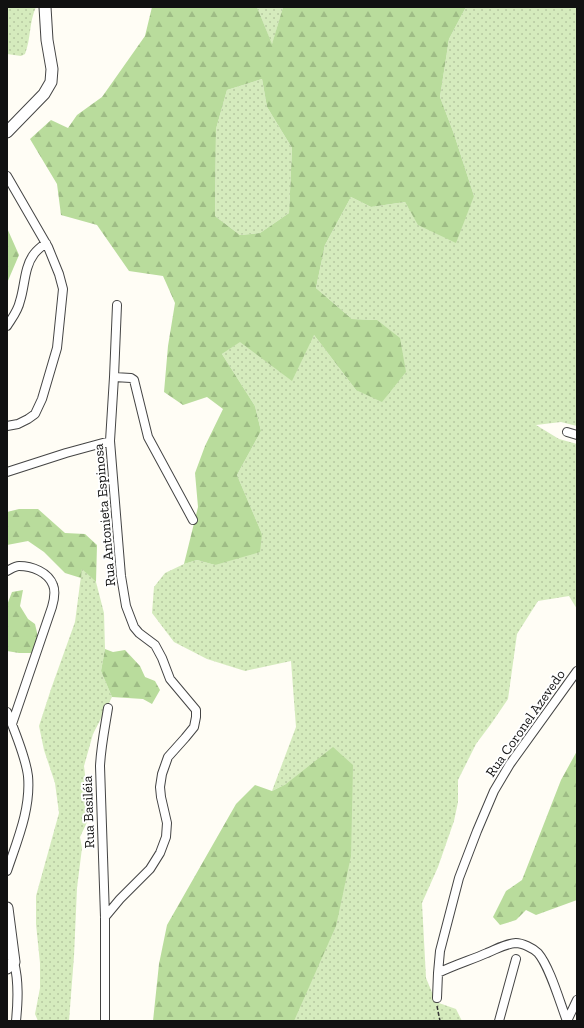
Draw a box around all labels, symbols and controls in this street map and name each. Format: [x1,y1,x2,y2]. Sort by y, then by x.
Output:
street label: Rua Antonieta Espinosa [90,443,119,587]
street label: Rua Coronel Azevedo [482,666,569,780]
street label: Rua Basiléia [79,775,98,849]

